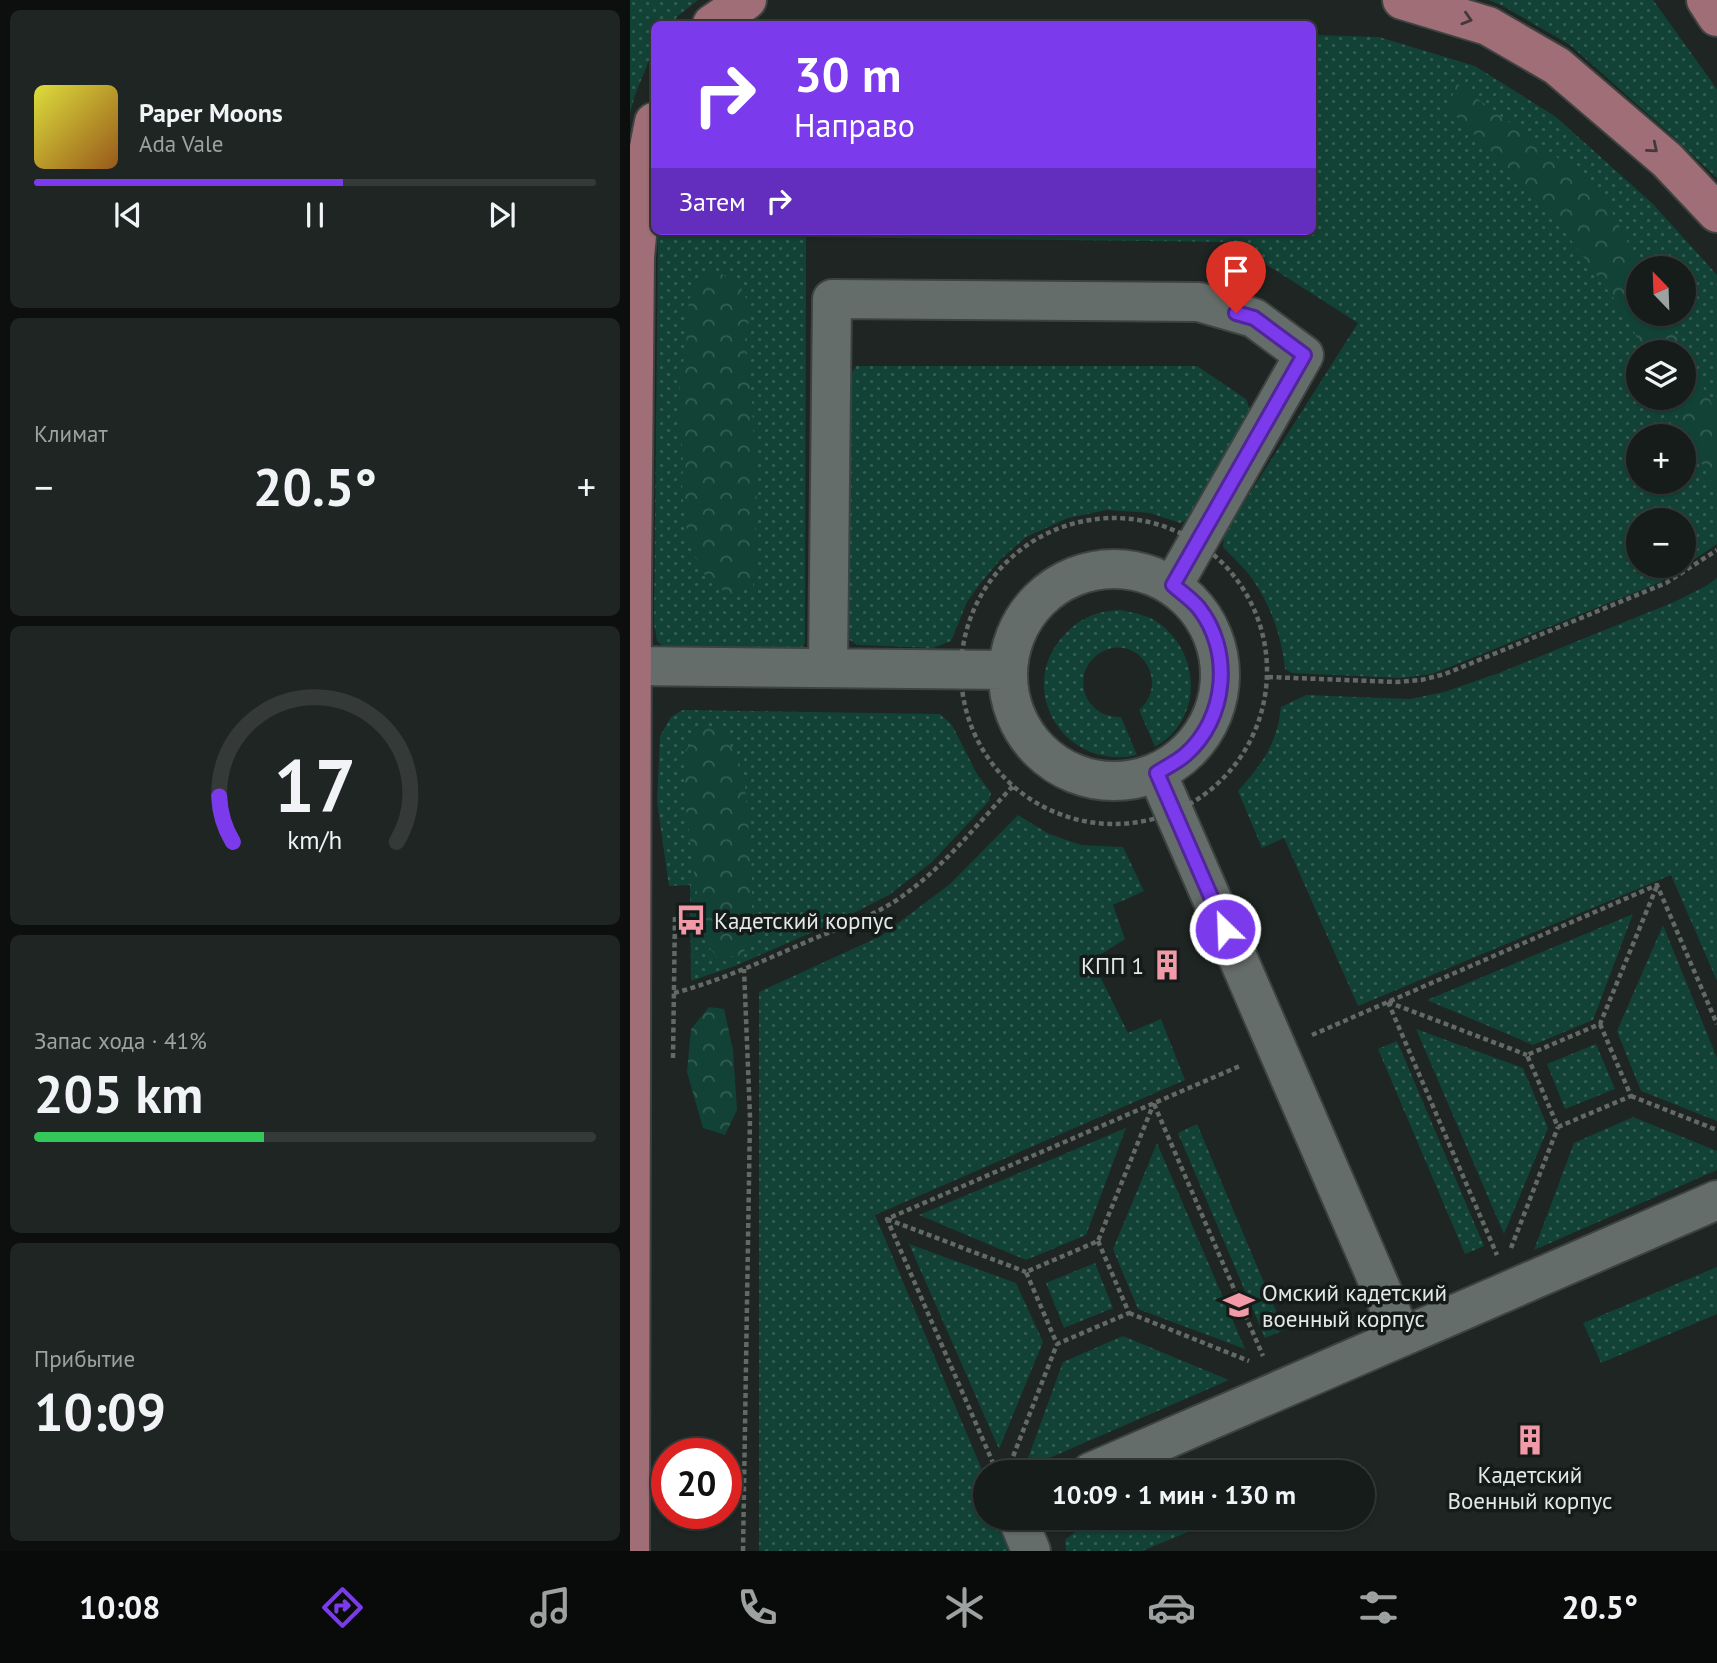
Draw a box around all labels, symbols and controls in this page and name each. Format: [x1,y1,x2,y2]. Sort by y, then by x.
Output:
one-way arrow [1461,11,1473,26]
text: 30 m [794,42,901,106]
icon: right [679,49,770,140]
text: Paper Moons [139,96,283,129]
text: Направо [794,104,915,146]
text: Ada Vale [139,129,223,158]
one-way arrow [1645,140,1658,152]
icon: right [760,182,798,220]
text: Затем [679,185,746,218]
icon: previous [109,196,147,234]
icon: pause [296,196,334,234]
icon: next [483,196,521,234]
pin [1206,241,1266,313]
icon: arrive [1217,252,1255,290]
north arrow [1626,256,1696,326]
map controls [1626,256,1696,578]
button: layers [1626,340,1696,410]
text: Климат [34,419,108,448]
button: + [1626,424,1696,494]
text: 20.5° [253,453,377,520]
text: − [34,462,53,511]
text: + [577,462,596,511]
button: − [1626,508,1696,578]
text: 17 [274,738,356,832]
text: km/h [288,823,342,855]
position arrow [1188,892,1262,966]
bus stop icon: Кадетский корпус [674,903,708,937]
place label: Кадетский корпус [714,906,894,935]
building icon: КПП 1 [1150,948,1184,982]
place label: КПП 1 [1081,951,1144,980]
text: Запас хода · 41% [34,1026,207,1055]
text: 205 km [34,1060,203,1127]
place label: Омский кадетский военный корпус [1262,1278,1447,1333]
school or university icon: Омский кадетский военный корпус [1222,1288,1256,1322]
text: Прибытие [34,1344,135,1373]
text: 10:09 [34,1378,166,1445]
building icon: Кадетский Военный корпус [1513,1423,1547,1457]
speed limit sign: 20 [651,1438,742,1529]
place label: Кадетский Военный корпус [1448,1460,1612,1515]
text: 10:09 · 1 мин · 130 m [1052,1478,1296,1511]
icon: directions [318,1583,367,1632]
icon: music [526,1583,575,1632]
icon: phone [733,1583,782,1632]
icon: climate [940,1583,989,1632]
icon: car [1147,1583,1196,1632]
icon: filters [1354,1583,1403,1632]
text: 10:08 [79,1586,160,1628]
text: 20.5° [1562,1586,1638,1628]

